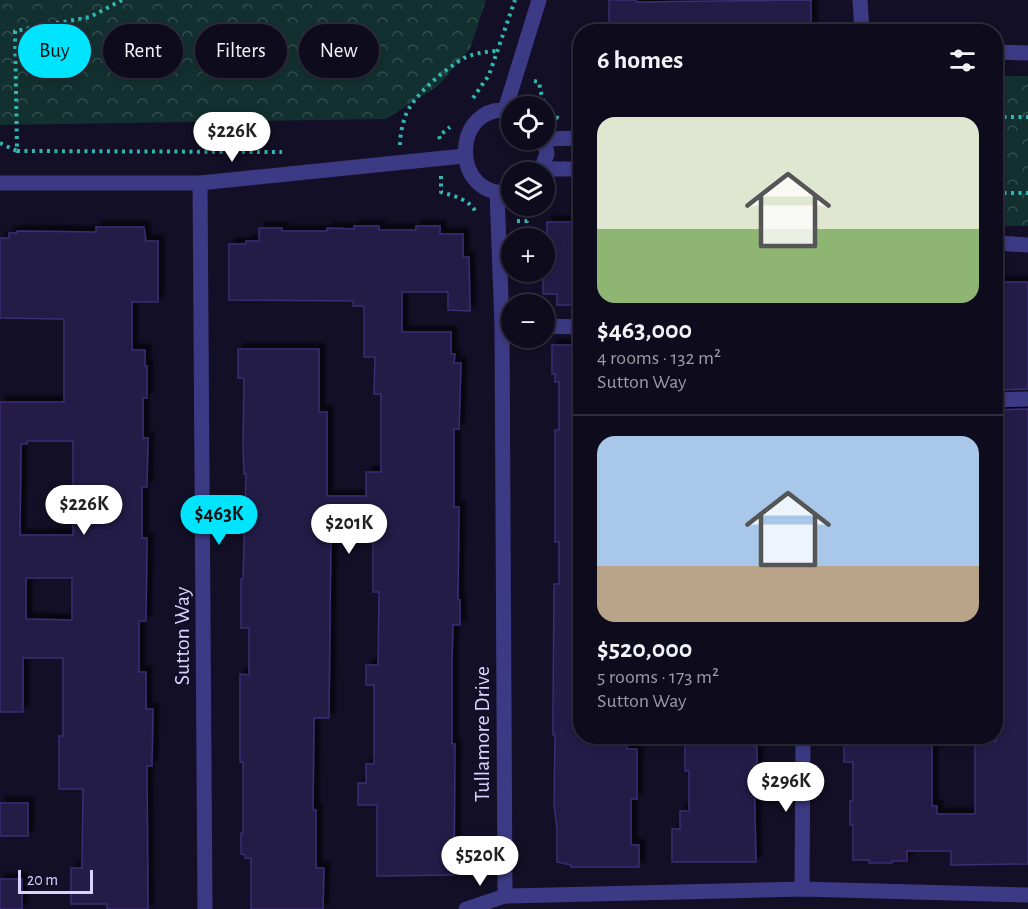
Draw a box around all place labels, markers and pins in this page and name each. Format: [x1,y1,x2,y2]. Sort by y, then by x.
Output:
pin: $226K [190,112,274,163]
pin: $226K [42,485,126,536]
pin: $463K [177,495,261,546]
pin: $201K [307,504,391,555]
pin: $296K [744,762,828,813]
pin: $520K [438,836,522,887]

